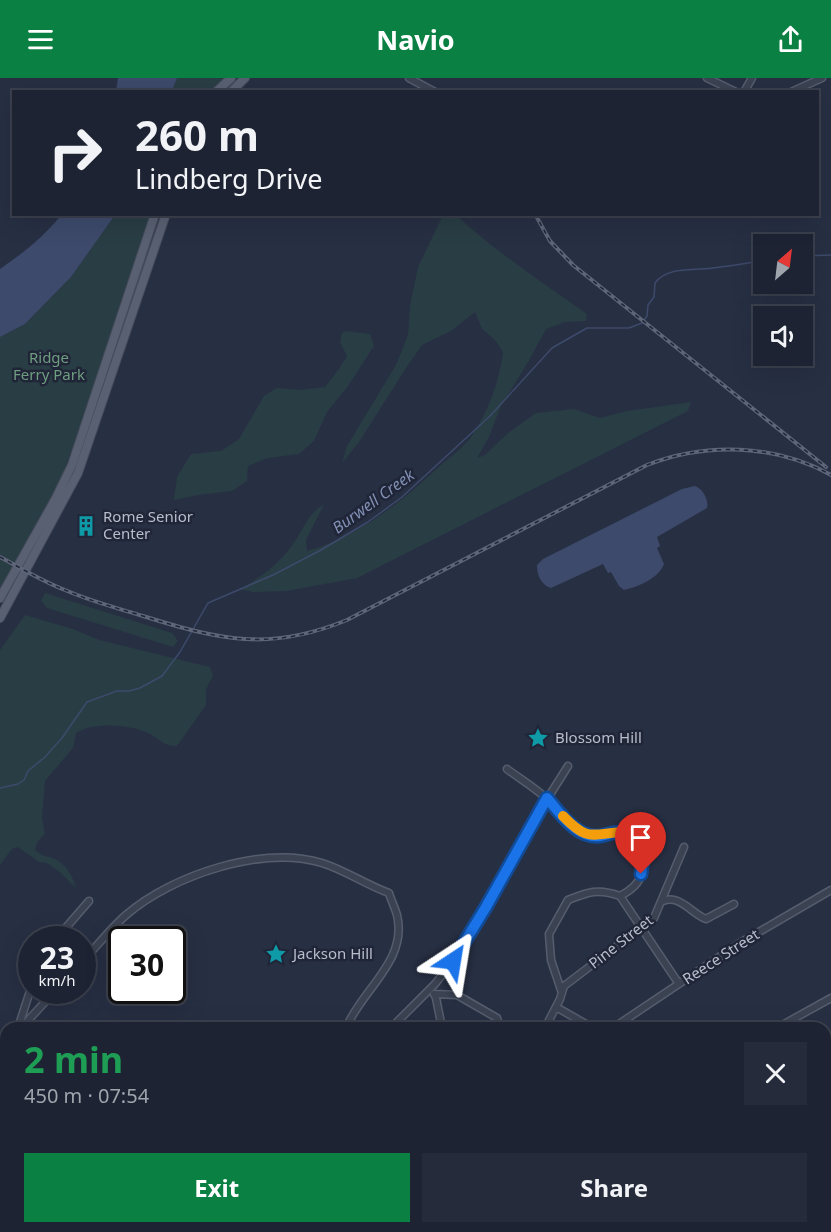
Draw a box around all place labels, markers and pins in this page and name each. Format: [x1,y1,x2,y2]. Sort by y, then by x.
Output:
place label: Rome Senior Center [103,506,193,543]
building icon: Rome Senior Center [74,514,98,538]
place icon: Blossom Hill [526,726,550,750]
place label: Blossom Hill [555,727,642,747]
pin [615,812,666,874]
place icon: Jackson Hill [264,942,288,966]
place label: Jackson Hill [291,943,373,963]

